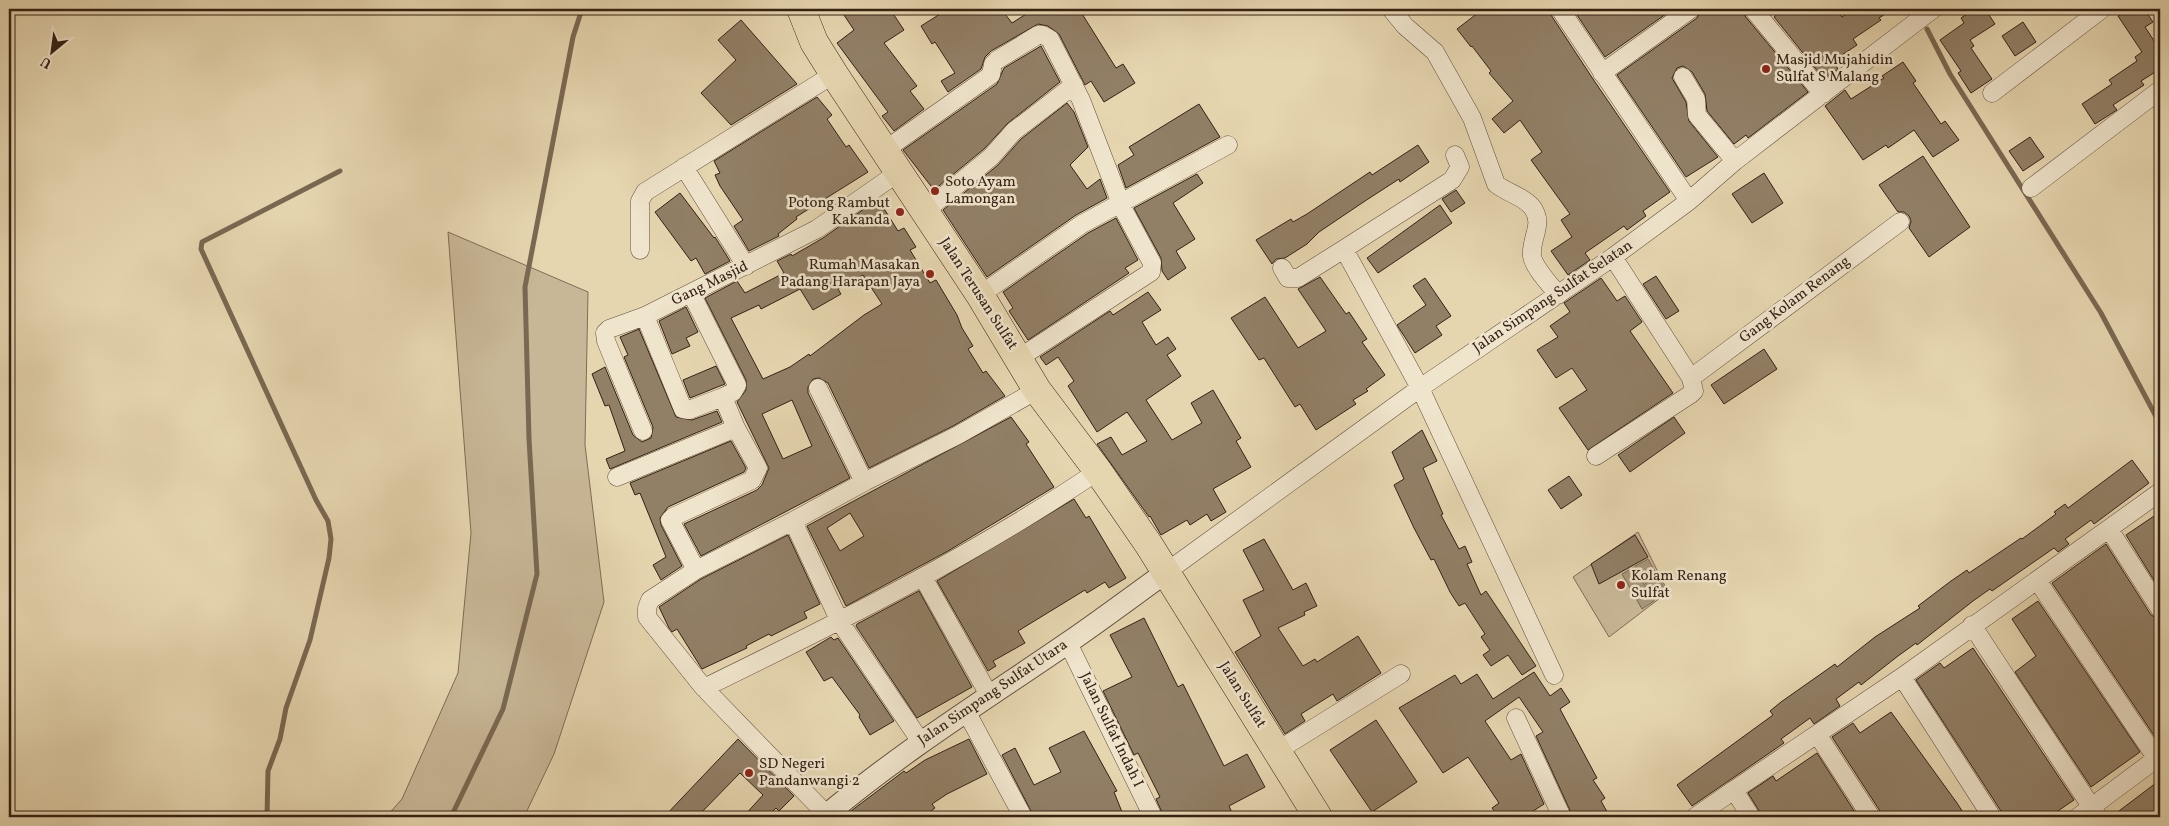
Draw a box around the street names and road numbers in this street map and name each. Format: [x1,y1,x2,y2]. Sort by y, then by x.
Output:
street label: Jalan Terusan Sulfat [934,234,1022,354]
street label: Jalan Simpang Sulfat Selatan [1469,235,1637,358]
street label: Gang Kolam Renang [1735,251,1855,349]
street label: Gang Masjid [668,256,752,312]
street label: Jalan Simpang Sulfat Utara [914,635,1072,751]
street label: Jalan Sulfat [1213,658,1271,732]
street label: Jalan Sulfat Indah I [1074,669,1148,791]

